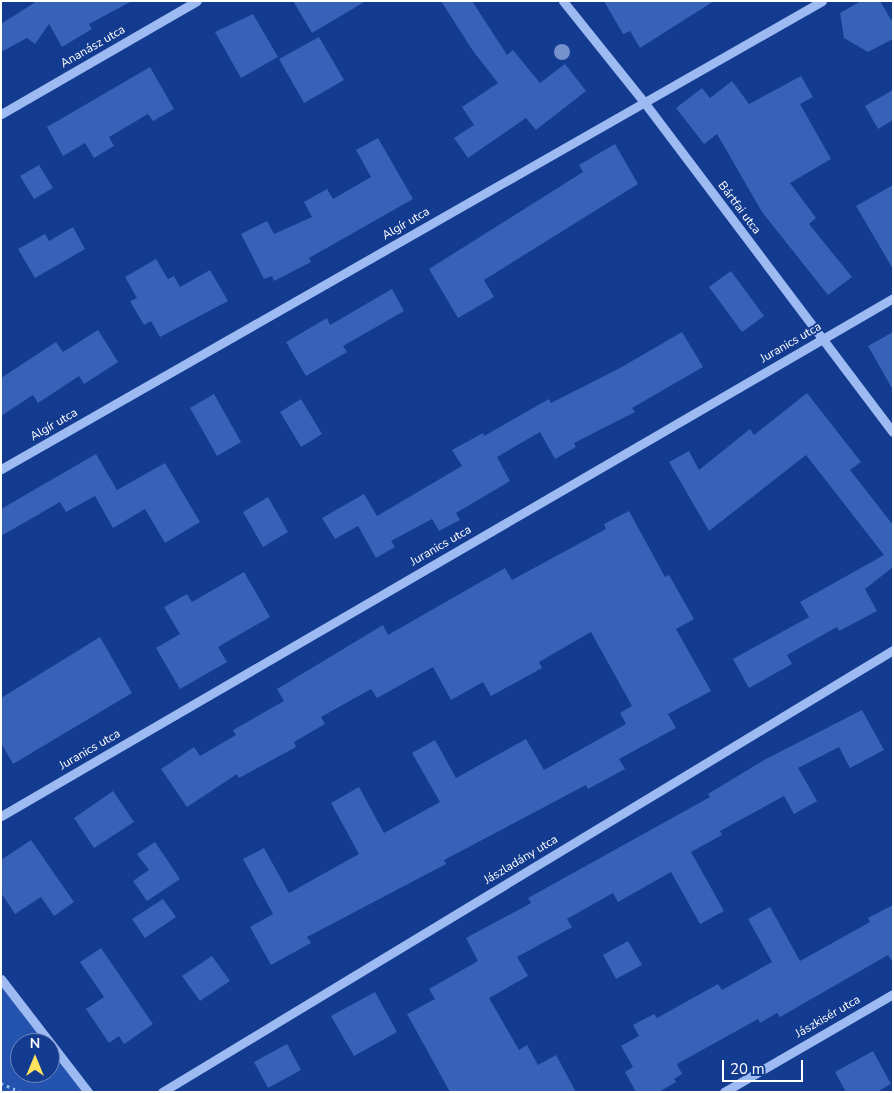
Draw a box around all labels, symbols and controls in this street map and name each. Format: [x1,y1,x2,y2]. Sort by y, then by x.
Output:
street label: Ananász utca [58,23,128,71]
street label: Bártfai utca [715,179,763,237]
street label: Algír utca [380,205,432,243]
street label: Juranics utca [758,320,824,366]
street label: Algír utca [28,406,80,444]
street label: Juranics utca [408,523,474,569]
street label: Juranics utca [57,727,123,773]
street label: Jászladány utca [481,832,561,888]
street label: Jászkisér utca [793,993,863,1041]
north arrow [10,1033,60,1083]
text: N [30,1034,40,1053]
scale bar [724,1050,805,1082]
text: 20 m [730,1059,765,1079]

